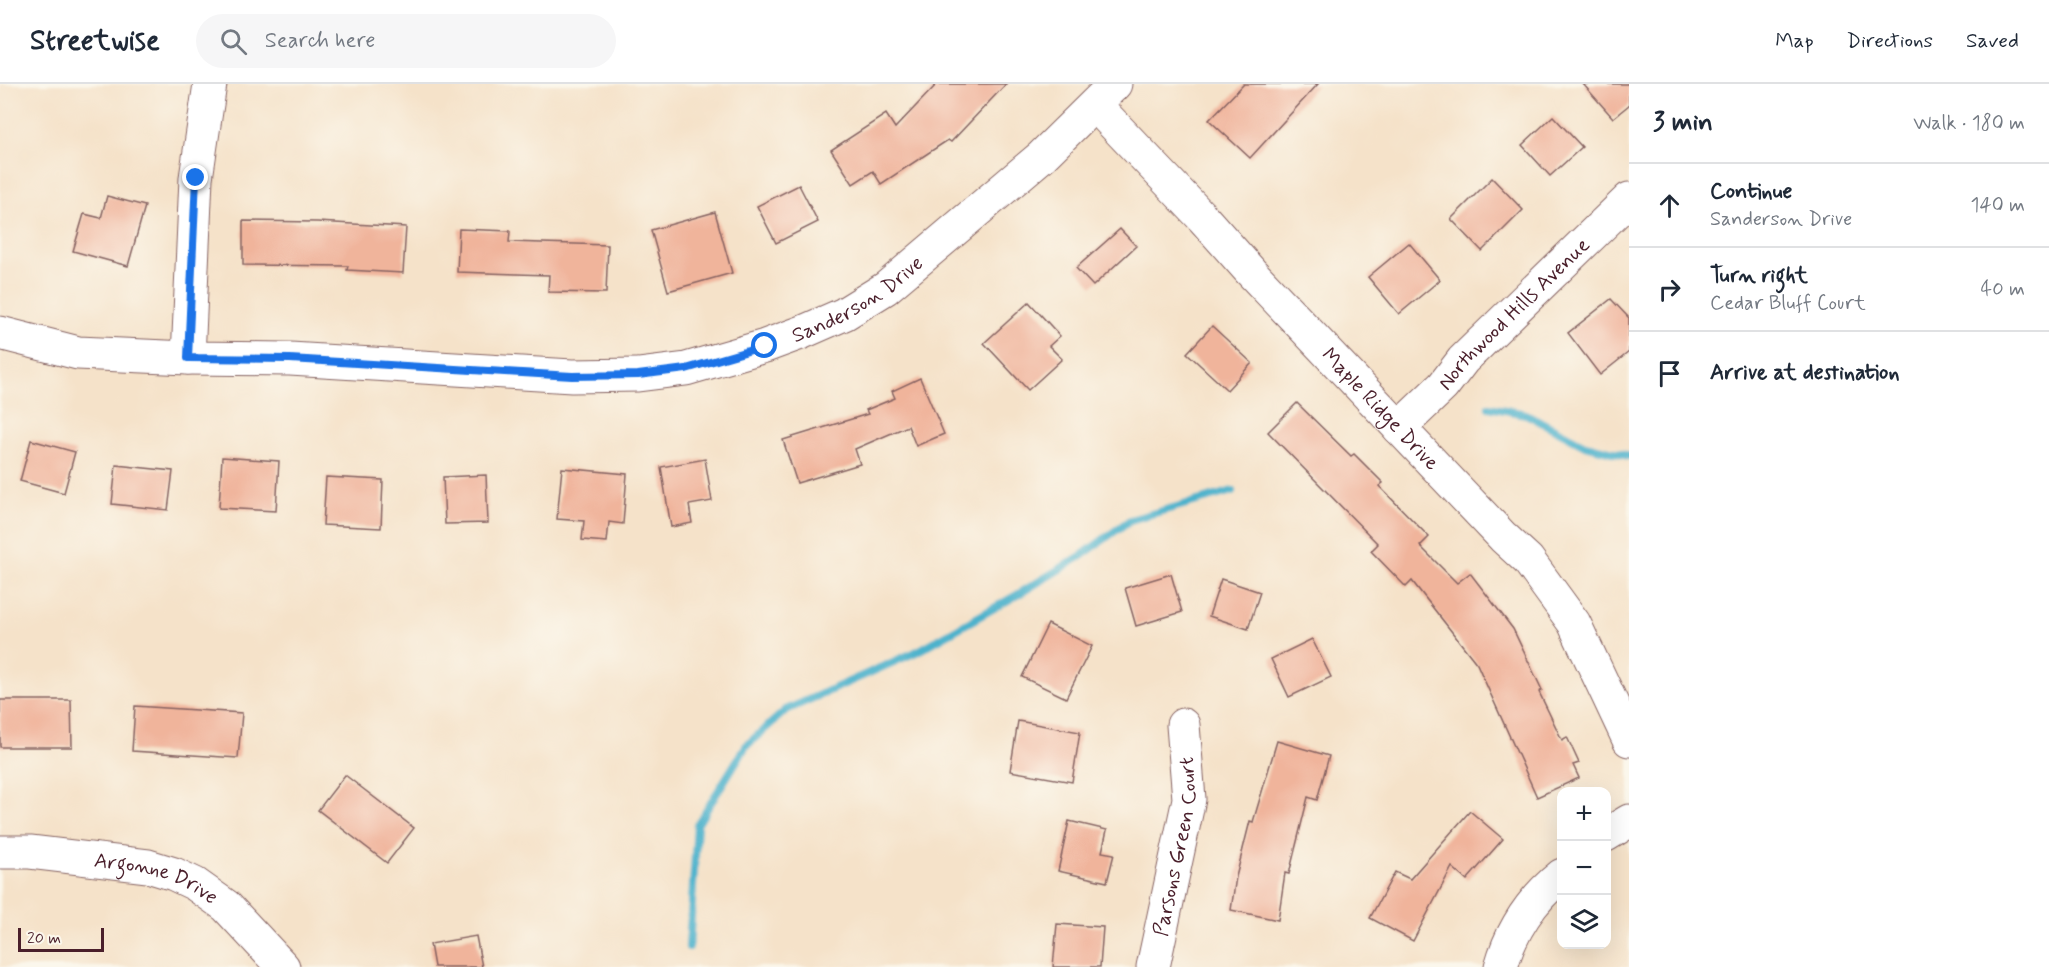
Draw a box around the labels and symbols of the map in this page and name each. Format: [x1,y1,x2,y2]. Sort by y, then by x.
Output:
route end [182,164,208,190]
street label: Northwood Hills Avenue [1432,232,1596,396]
street label: Sanderson Drive [788,249,929,350]
route start [751,332,777,358]
street label: Maple Ridge Drive [1315,342,1445,477]
street label: Parsons Green Court [1147,756,1204,939]
street label: Argonne Drive [93,847,224,911]
scale bar [18,925,104,952]

